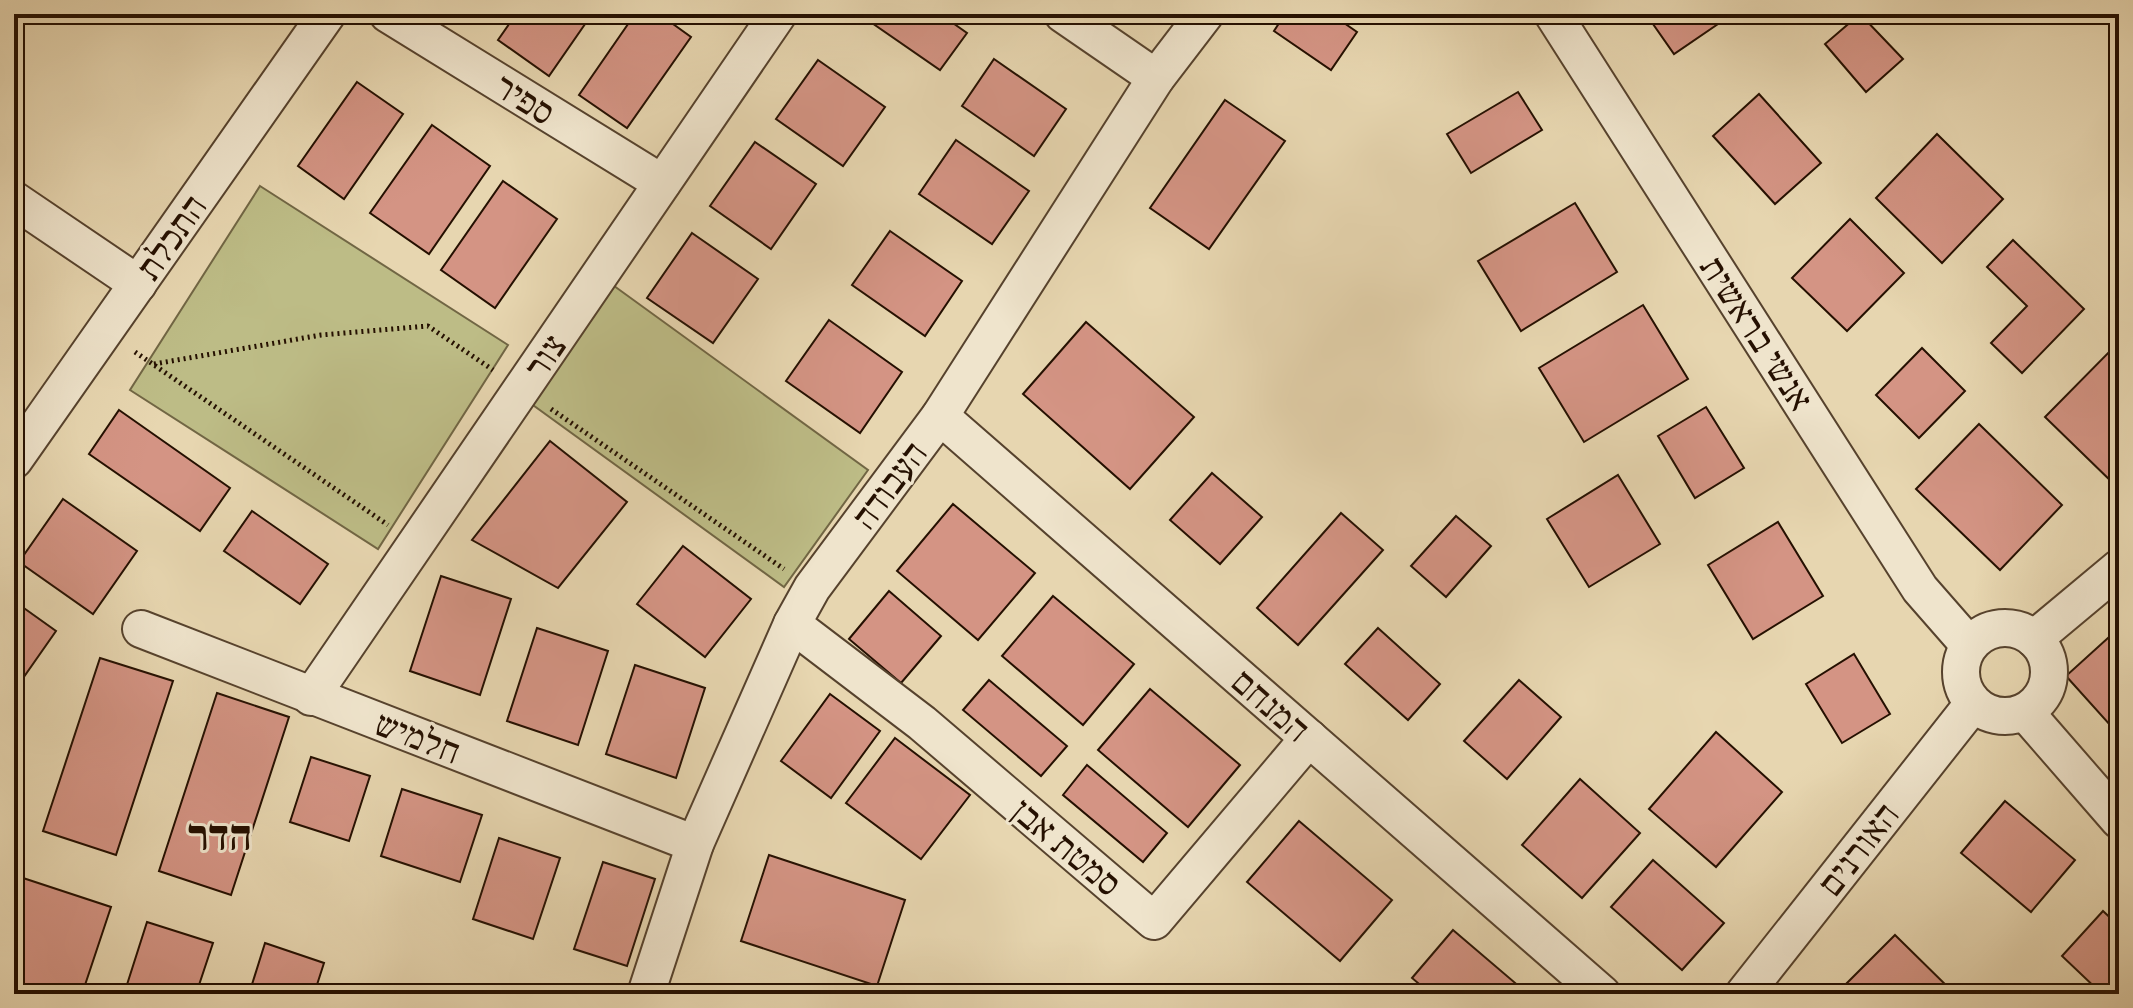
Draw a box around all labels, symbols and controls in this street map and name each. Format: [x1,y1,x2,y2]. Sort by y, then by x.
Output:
street label: ספיר [486,62,564,136]
street label: התכלת [125,185,217,289]
street label: אנשי בראשית [1689,246,1825,420]
street label: צור [513,325,577,387]
street label: העבודה [841,431,937,539]
street label: המנחם [1222,658,1320,752]
street label: חלמיש [368,699,468,775]
street label: סמטת אבן [1002,788,1132,906]
street label: האורנים [1807,793,1909,905]
district label: הדר [188,806,252,863]

